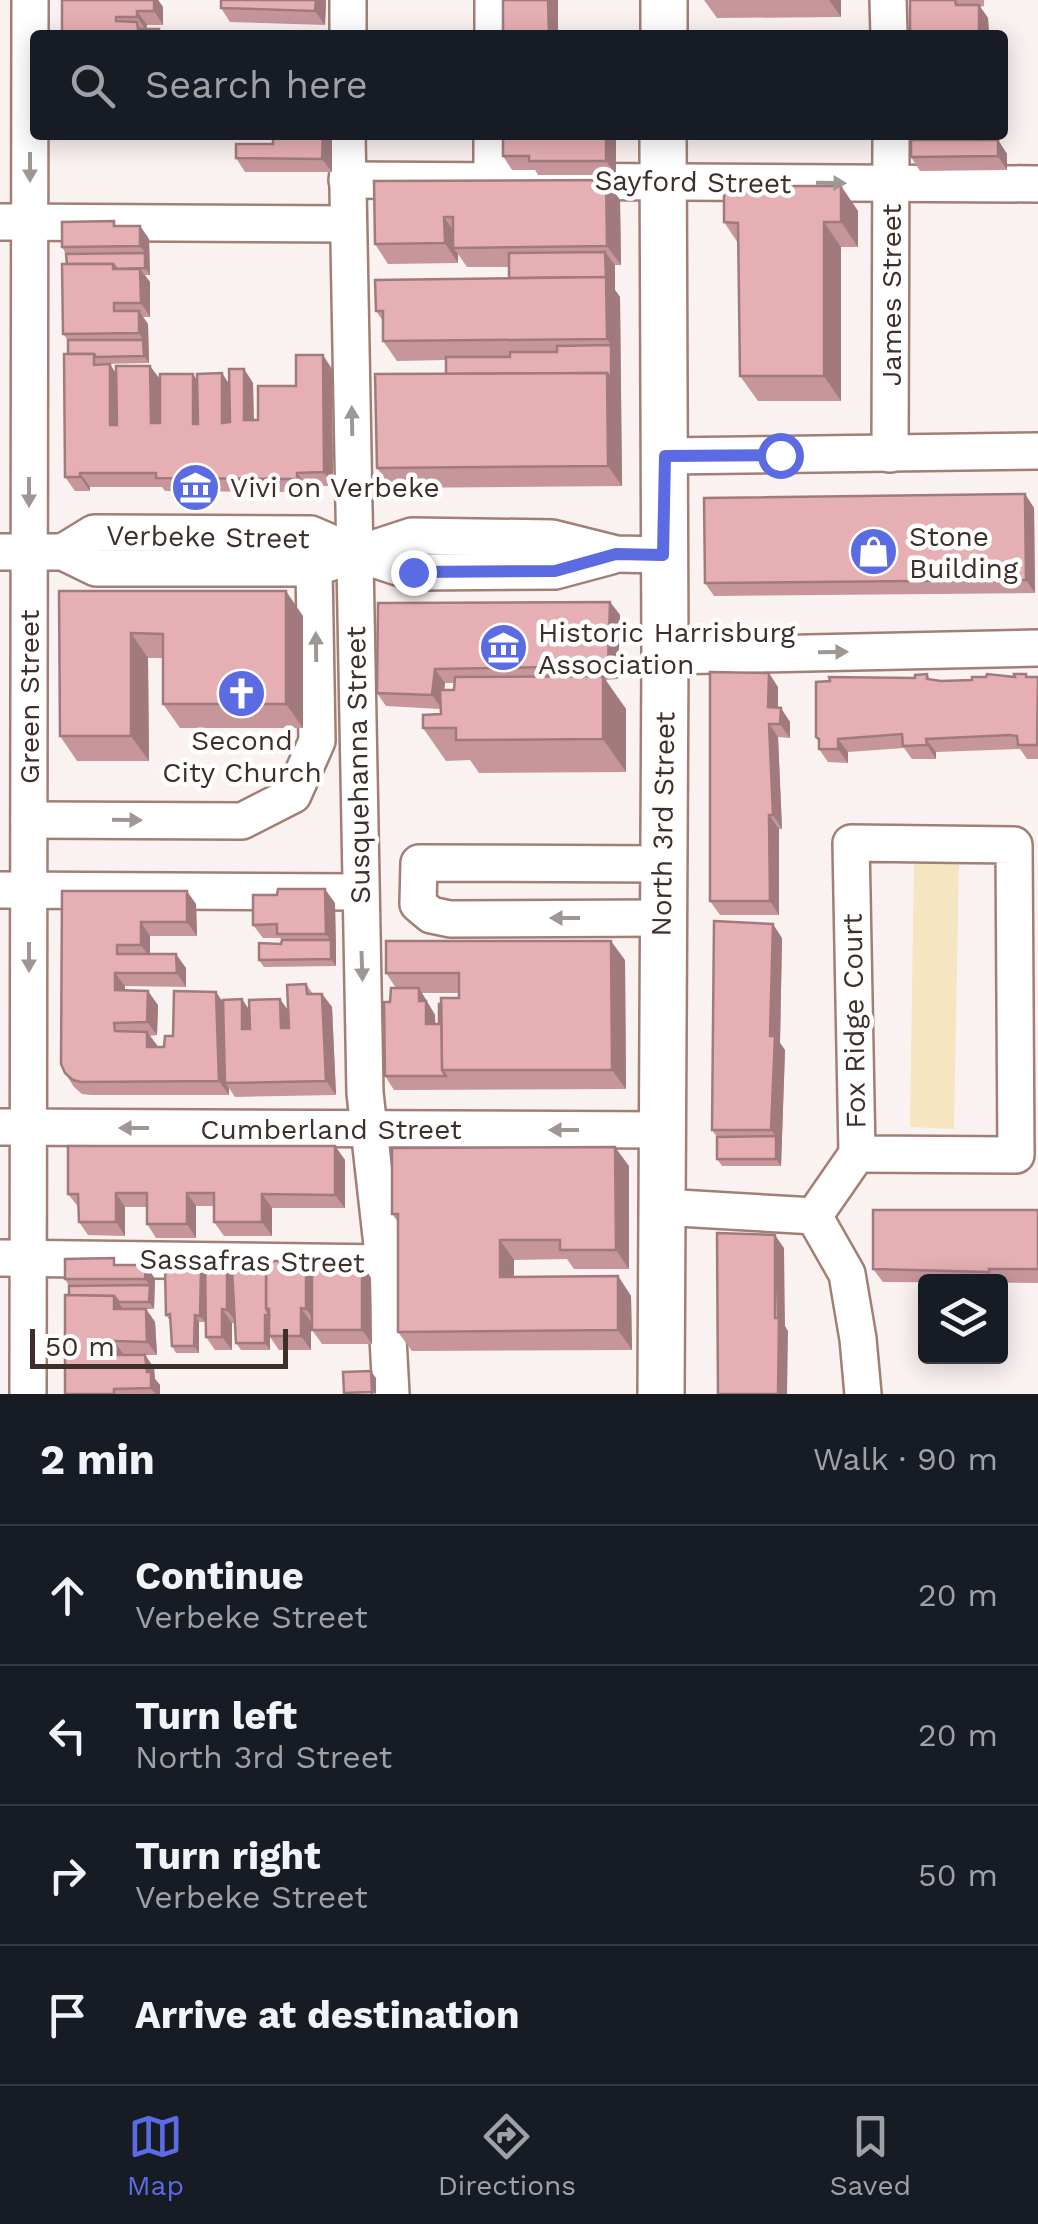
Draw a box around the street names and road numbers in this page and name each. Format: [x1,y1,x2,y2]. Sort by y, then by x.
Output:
street label: Sayford Street [594,164,792,200]
street label: James Street [875,203,908,386]
street label: Verbeke Street [106,519,310,555]
street label: Green Street [13,609,46,784]
street label: Susquehanna Street [339,626,377,904]
street label: North 3rd Street [645,711,681,937]
street label: Fox Ridge Court [836,913,872,1129]
street label: Cumberland Street [200,1113,462,1146]
street label: Sassafras Street [139,1243,365,1279]

